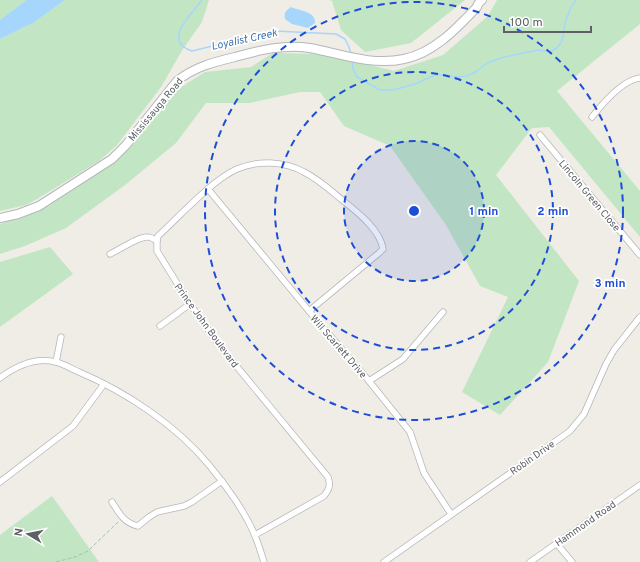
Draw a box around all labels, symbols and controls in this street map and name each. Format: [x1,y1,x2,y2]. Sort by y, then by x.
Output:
scale bar [504,8,591,34]
text: 100 m [510,15,543,31]
water label: Loyalist Creek [210,26,279,54]
street label: Mississauga Road [126,75,187,144]
street label: Lincoln Green Close [555,158,623,234]
centre of rings [407,204,421,218]
text: 1 min [470,204,498,220]
text: 2 min [537,204,569,220]
text: 3 min [594,276,626,292]
street label: Prince John Boulevard [171,281,241,371]
street label: Will Scarlett Drive [307,313,369,381]
street label: Robin Drive [508,438,558,478]
street label: Hammond Road [553,498,619,550]
north arrow [8,514,48,554]
text: N [12,527,27,538]

